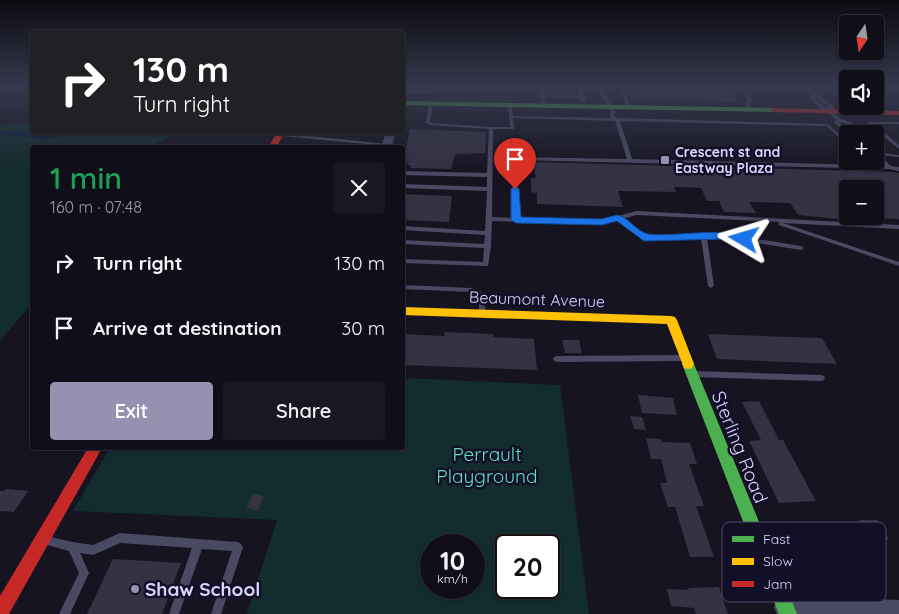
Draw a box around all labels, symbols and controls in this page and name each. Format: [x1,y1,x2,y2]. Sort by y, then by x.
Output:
north arrow [839,15,884,60]
map controls [839,15,884,225]
text: 130 m [133,47,229,91]
icon: right [50,50,115,115]
button: sound [839,70,884,115]
text: Turn right [133,90,230,118]
button: + [839,125,884,170]
pin [494,138,536,189]
place label: Crescent st and Eastway Plaza [675,143,780,177]
icon: arrive [501,145,529,173]
marker: Crescent st and Eastway Plaza [659,154,671,166]
text: 1 min [50,159,122,197]
button: close [333,162,385,214]
button: − [839,180,884,225]
text: 160 m · 07:48 [50,197,142,217]
position arrow [717,212,769,264]
icon: right [50,249,78,277]
text: Turn right [93,251,182,275]
text: 130 m [334,251,385,275]
street label: Beaumont Avenue [469,287,605,311]
icon: arrive [50,314,78,342]
text: Arrive at destination [93,316,282,340]
text: 30 m [341,316,385,340]
button: Exit [50,382,213,440]
button: Share [223,382,385,440]
street label: Sterling Road [707,387,773,507]
park label: Perrault Playground [436,442,538,488]
legend [722,522,886,602]
text: Fast [763,530,791,548]
speed limit sign: 20 [495,534,560,599]
text: 10 [440,545,465,576]
text: Slow [763,552,793,570]
text: km/h [437,571,468,586]
text: Jam [763,575,792,593]
place label: Shaw School [145,577,260,601]
marker: Shaw School [129,583,141,595]

